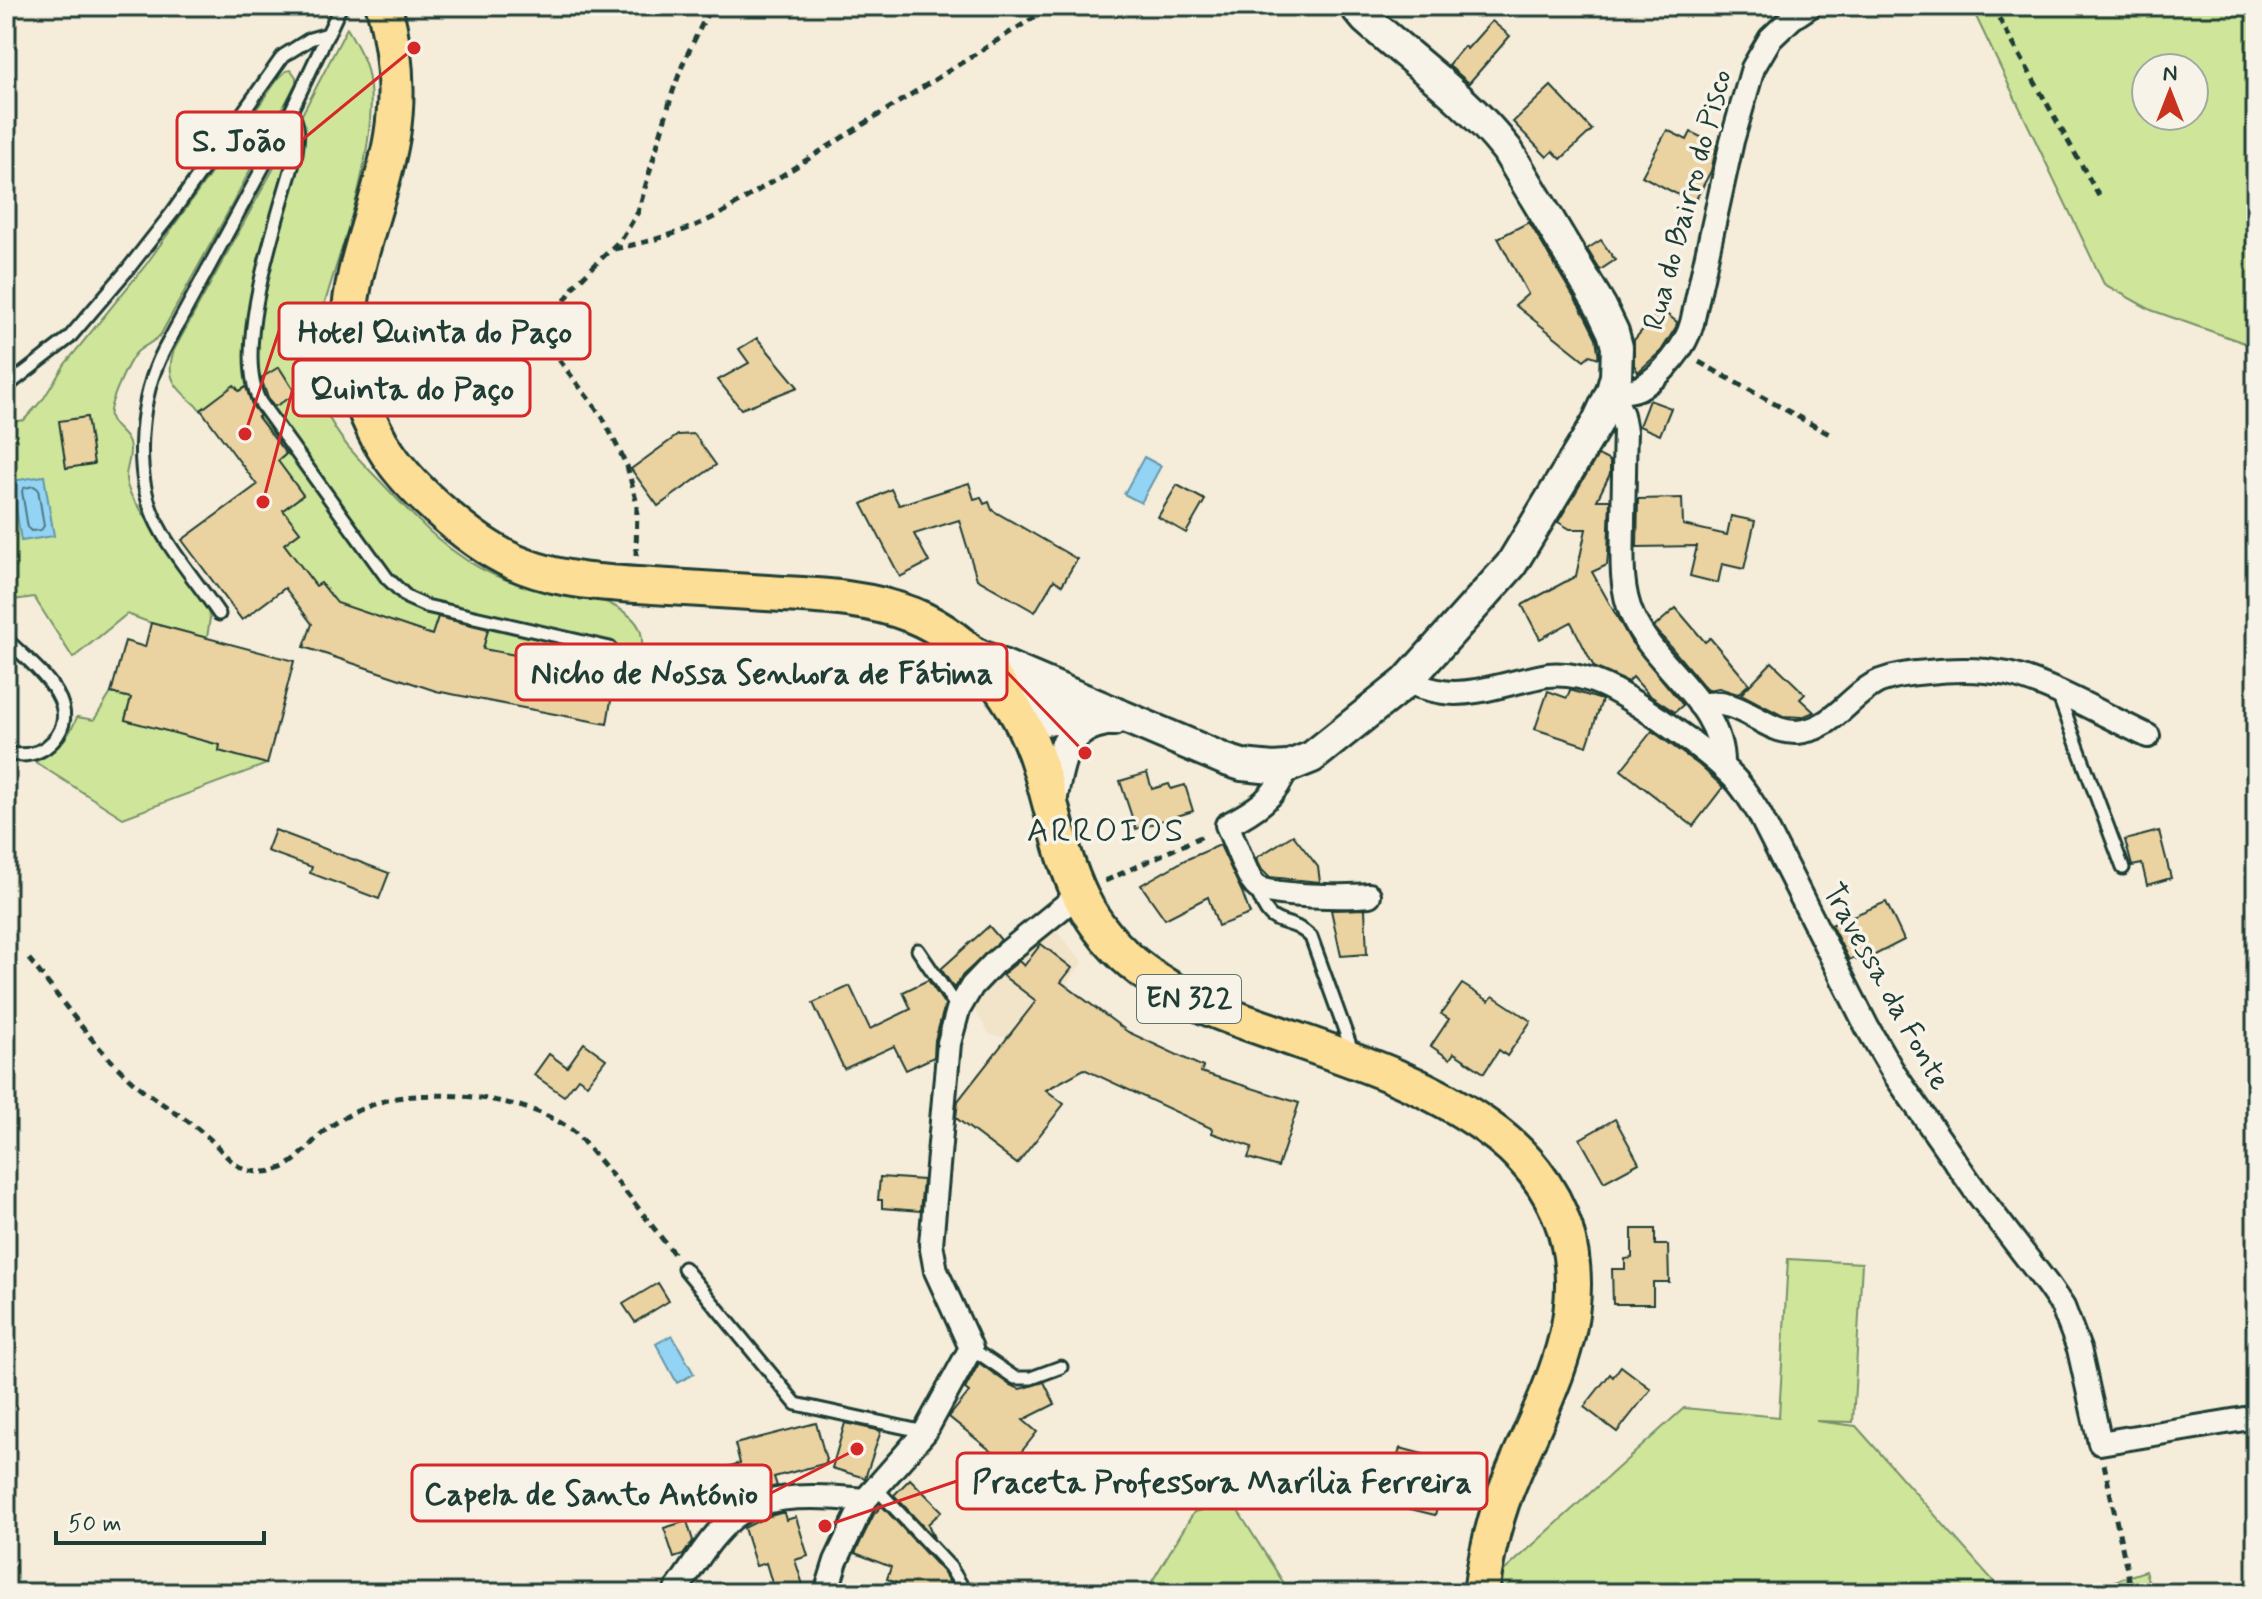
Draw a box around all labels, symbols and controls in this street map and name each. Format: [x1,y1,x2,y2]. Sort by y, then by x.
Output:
north arrow [2130,52,2210,132]
text: N [2163,60,2177,88]
street label: Rua do Bairro do Pisco [1634,65,1742,335]
callout: S. João [177,112,302,168]
text: S. João [192,121,286,163]
callout: Hotel Quinta do Paço [279,303,590,359]
text: Hotel Quinta do Paço [298,312,572,354]
callout: Quinta do Paço [293,360,530,416]
text: Quinta do Paço [310,369,514,411]
callout: Nicho de Nossa Senhora de Fátima [516,644,1007,700]
text: Nicho de Nossa Senhora de Fátima [531,653,993,695]
district label: ARROIOS [1027,809,1185,854]
street label: Travessa da Fonte [1813,876,1959,1098]
road number: EN 322 [1137,975,1241,1023]
callout: Praceta Professora Marília Ferreira [957,1453,1487,1509]
text: Praceta Professora Marília Ferreira [972,1462,1472,1504]
callout: Capela de Santo António [412,1465,771,1521]
text: Capela de Santo António [424,1474,758,1516]
scale bar [56,1495,264,1545]
text: 50 m [68,1509,122,1540]

